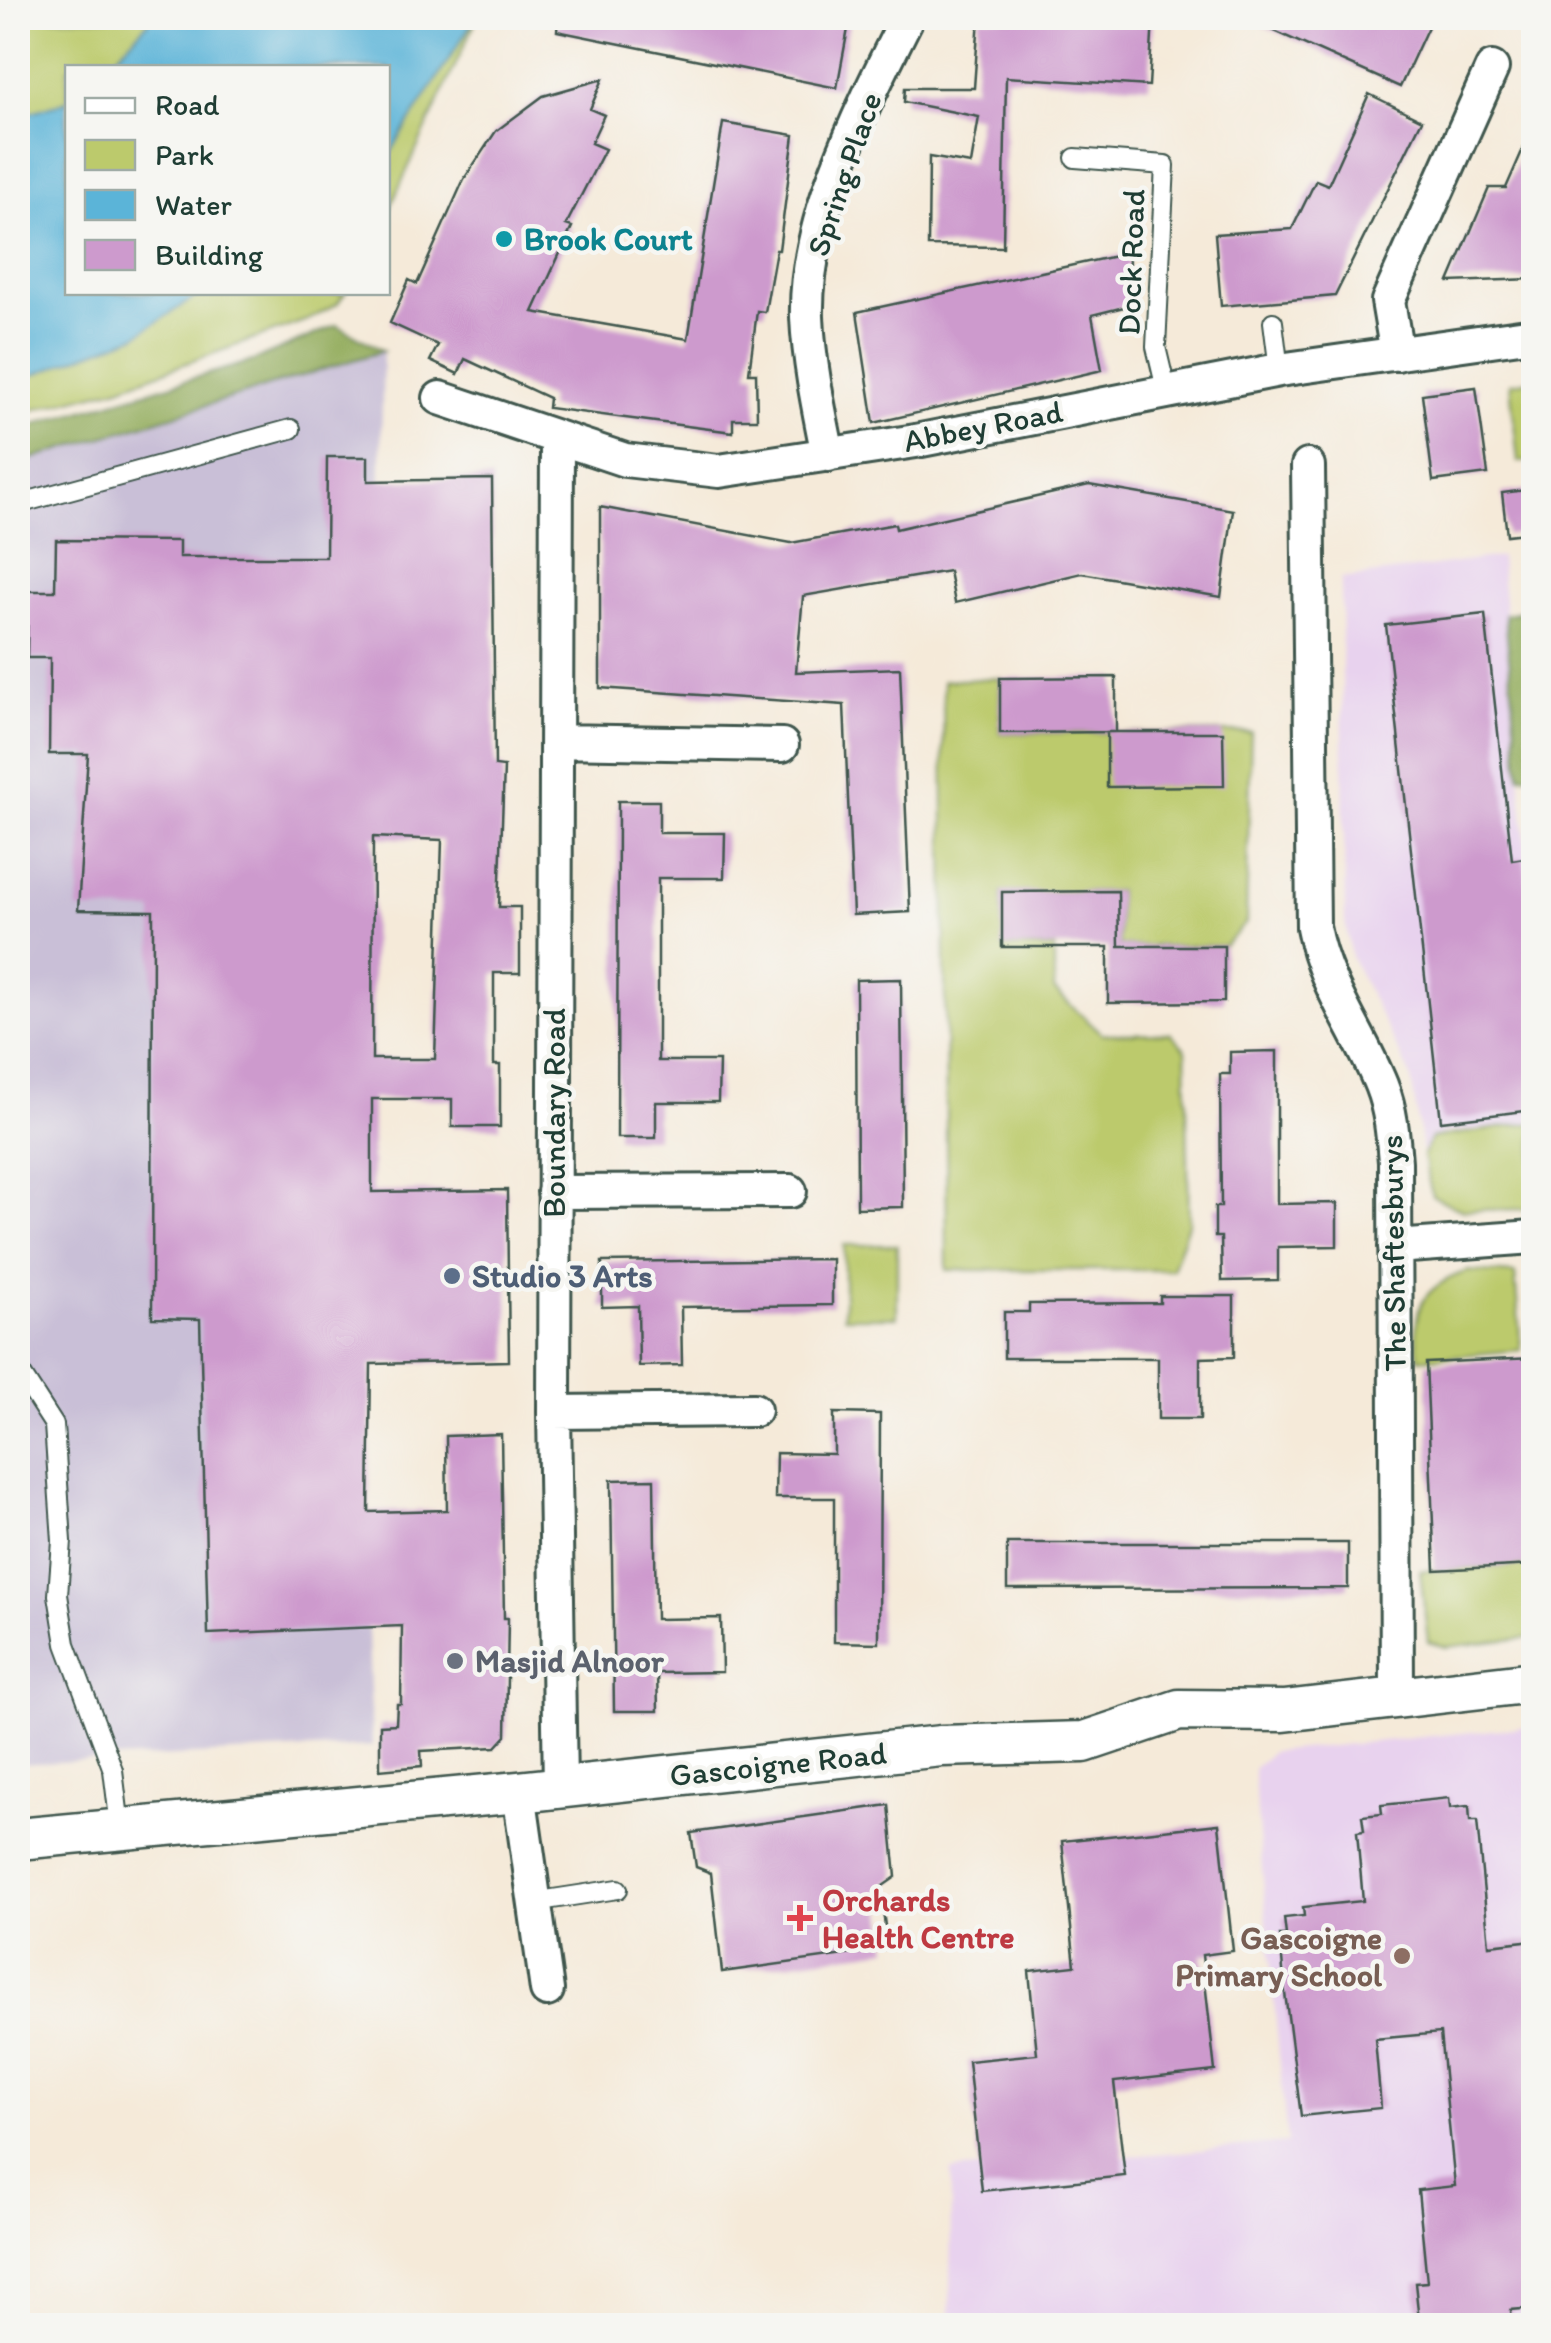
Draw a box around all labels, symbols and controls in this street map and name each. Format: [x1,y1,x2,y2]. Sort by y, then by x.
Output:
legend [65,65,390,295]
text: Road [155,86,220,123]
street label: Spring Place [798,87,890,261]
text: Park [155,136,214,173]
text: Water [155,186,233,223]
street label: Dock Road [1109,188,1153,336]
place label: Brook Court [524,220,693,258]
marker: Brook Court [493,228,515,250]
text: Building [155,236,264,273]
street label: Abbey Road [900,392,1066,460]
street label: Boundary Road [535,1008,573,1218]
street label: The Shaftesburys [1372,1134,1414,1372]
place label: Studio 3 Arts [472,1257,653,1295]
marker: Studio 3 Arts [441,1265,463,1287]
place label: Masjid Alnoor [475,1642,665,1680]
marker: Masjid Alnoor [444,1650,466,1672]
street label: Gascoigne Road [668,1734,888,1794]
place label: Orchards Health Centre [822,1881,1014,1956]
marker: Orchards Health Centre [787,1905,813,1931]
place label: Gascoigne Primary School [1175,1919,1383,1994]
marker: Gascoigne Primary School [1391,1945,1413,1967]

